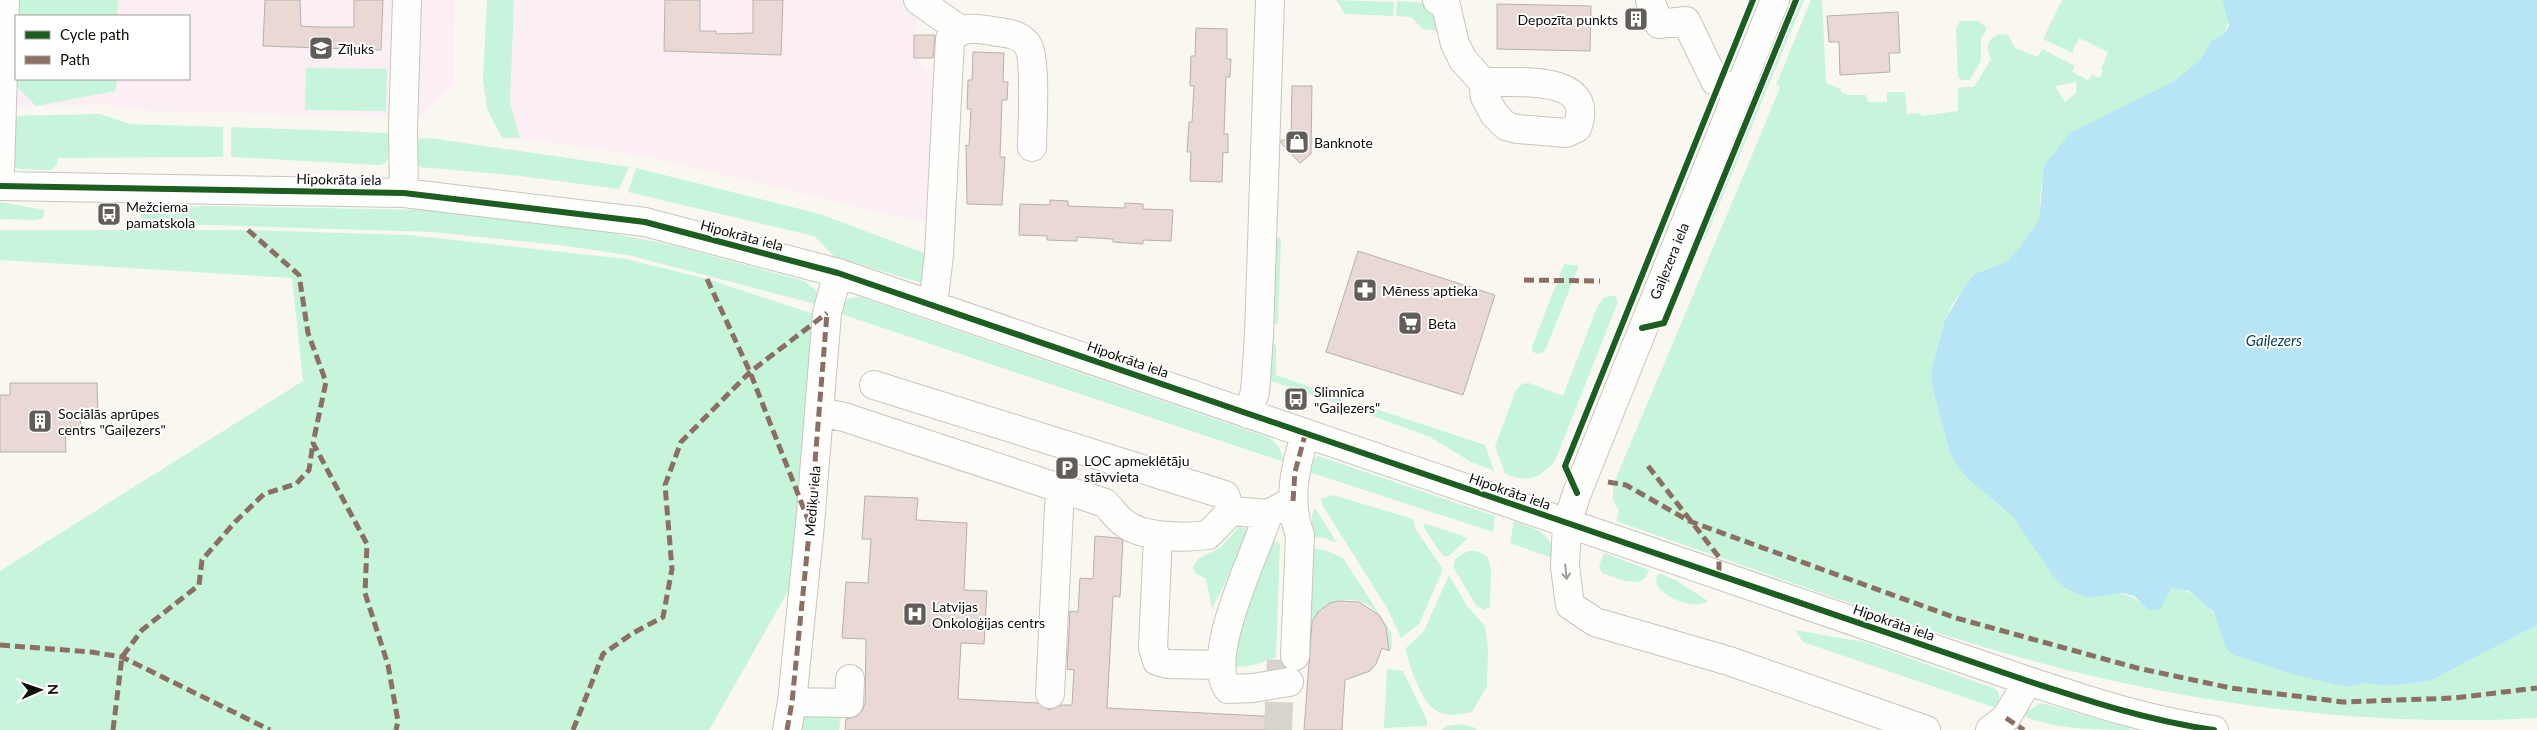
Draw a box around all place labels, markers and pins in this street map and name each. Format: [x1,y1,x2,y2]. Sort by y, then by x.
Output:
building icon: Depozīta punkts [1623,6,1649,32]
place label: Depozīta punkts [1518,11,1618,28]
school or university icon: Zīļuks [308,35,334,61]
place label: Zīļuks [338,40,374,57]
shop icon: Banknote [1284,129,1310,155]
place label: Banknote [1314,134,1373,151]
place label: Mežciema pamatskola [126,198,195,231]
bus stop icon: Mežciema pamatskola [96,201,122,227]
pharmacy icon: Mēness aptieka [1352,277,1378,303]
place label: Mēness aptieka [1382,282,1478,299]
supermarket icon: Beta [1397,310,1423,336]
place label: Beta [1428,315,1456,332]
place label: Slimnīca "Gaiļezers" [1314,383,1380,416]
bus stop icon: Slimnīca "Gaiļezers" [1283,386,1309,412]
place label: Sociālās aprūpes centrs "Gaiļezers" [58,405,166,438]
building icon: Sociālās aprūpes centrs "Gaiļezers" [27,408,53,434]
place label: LOC apmeklētāju stāvvieta [1084,452,1189,485]
parking icon: LOC apmeklētāju stāvvieta [1054,455,1080,481]
place label: Latvijas Onkoloģijas centrs [932,598,1045,631]
hospital icon: Latvijas Onkoloģijas centrs [902,601,928,627]

